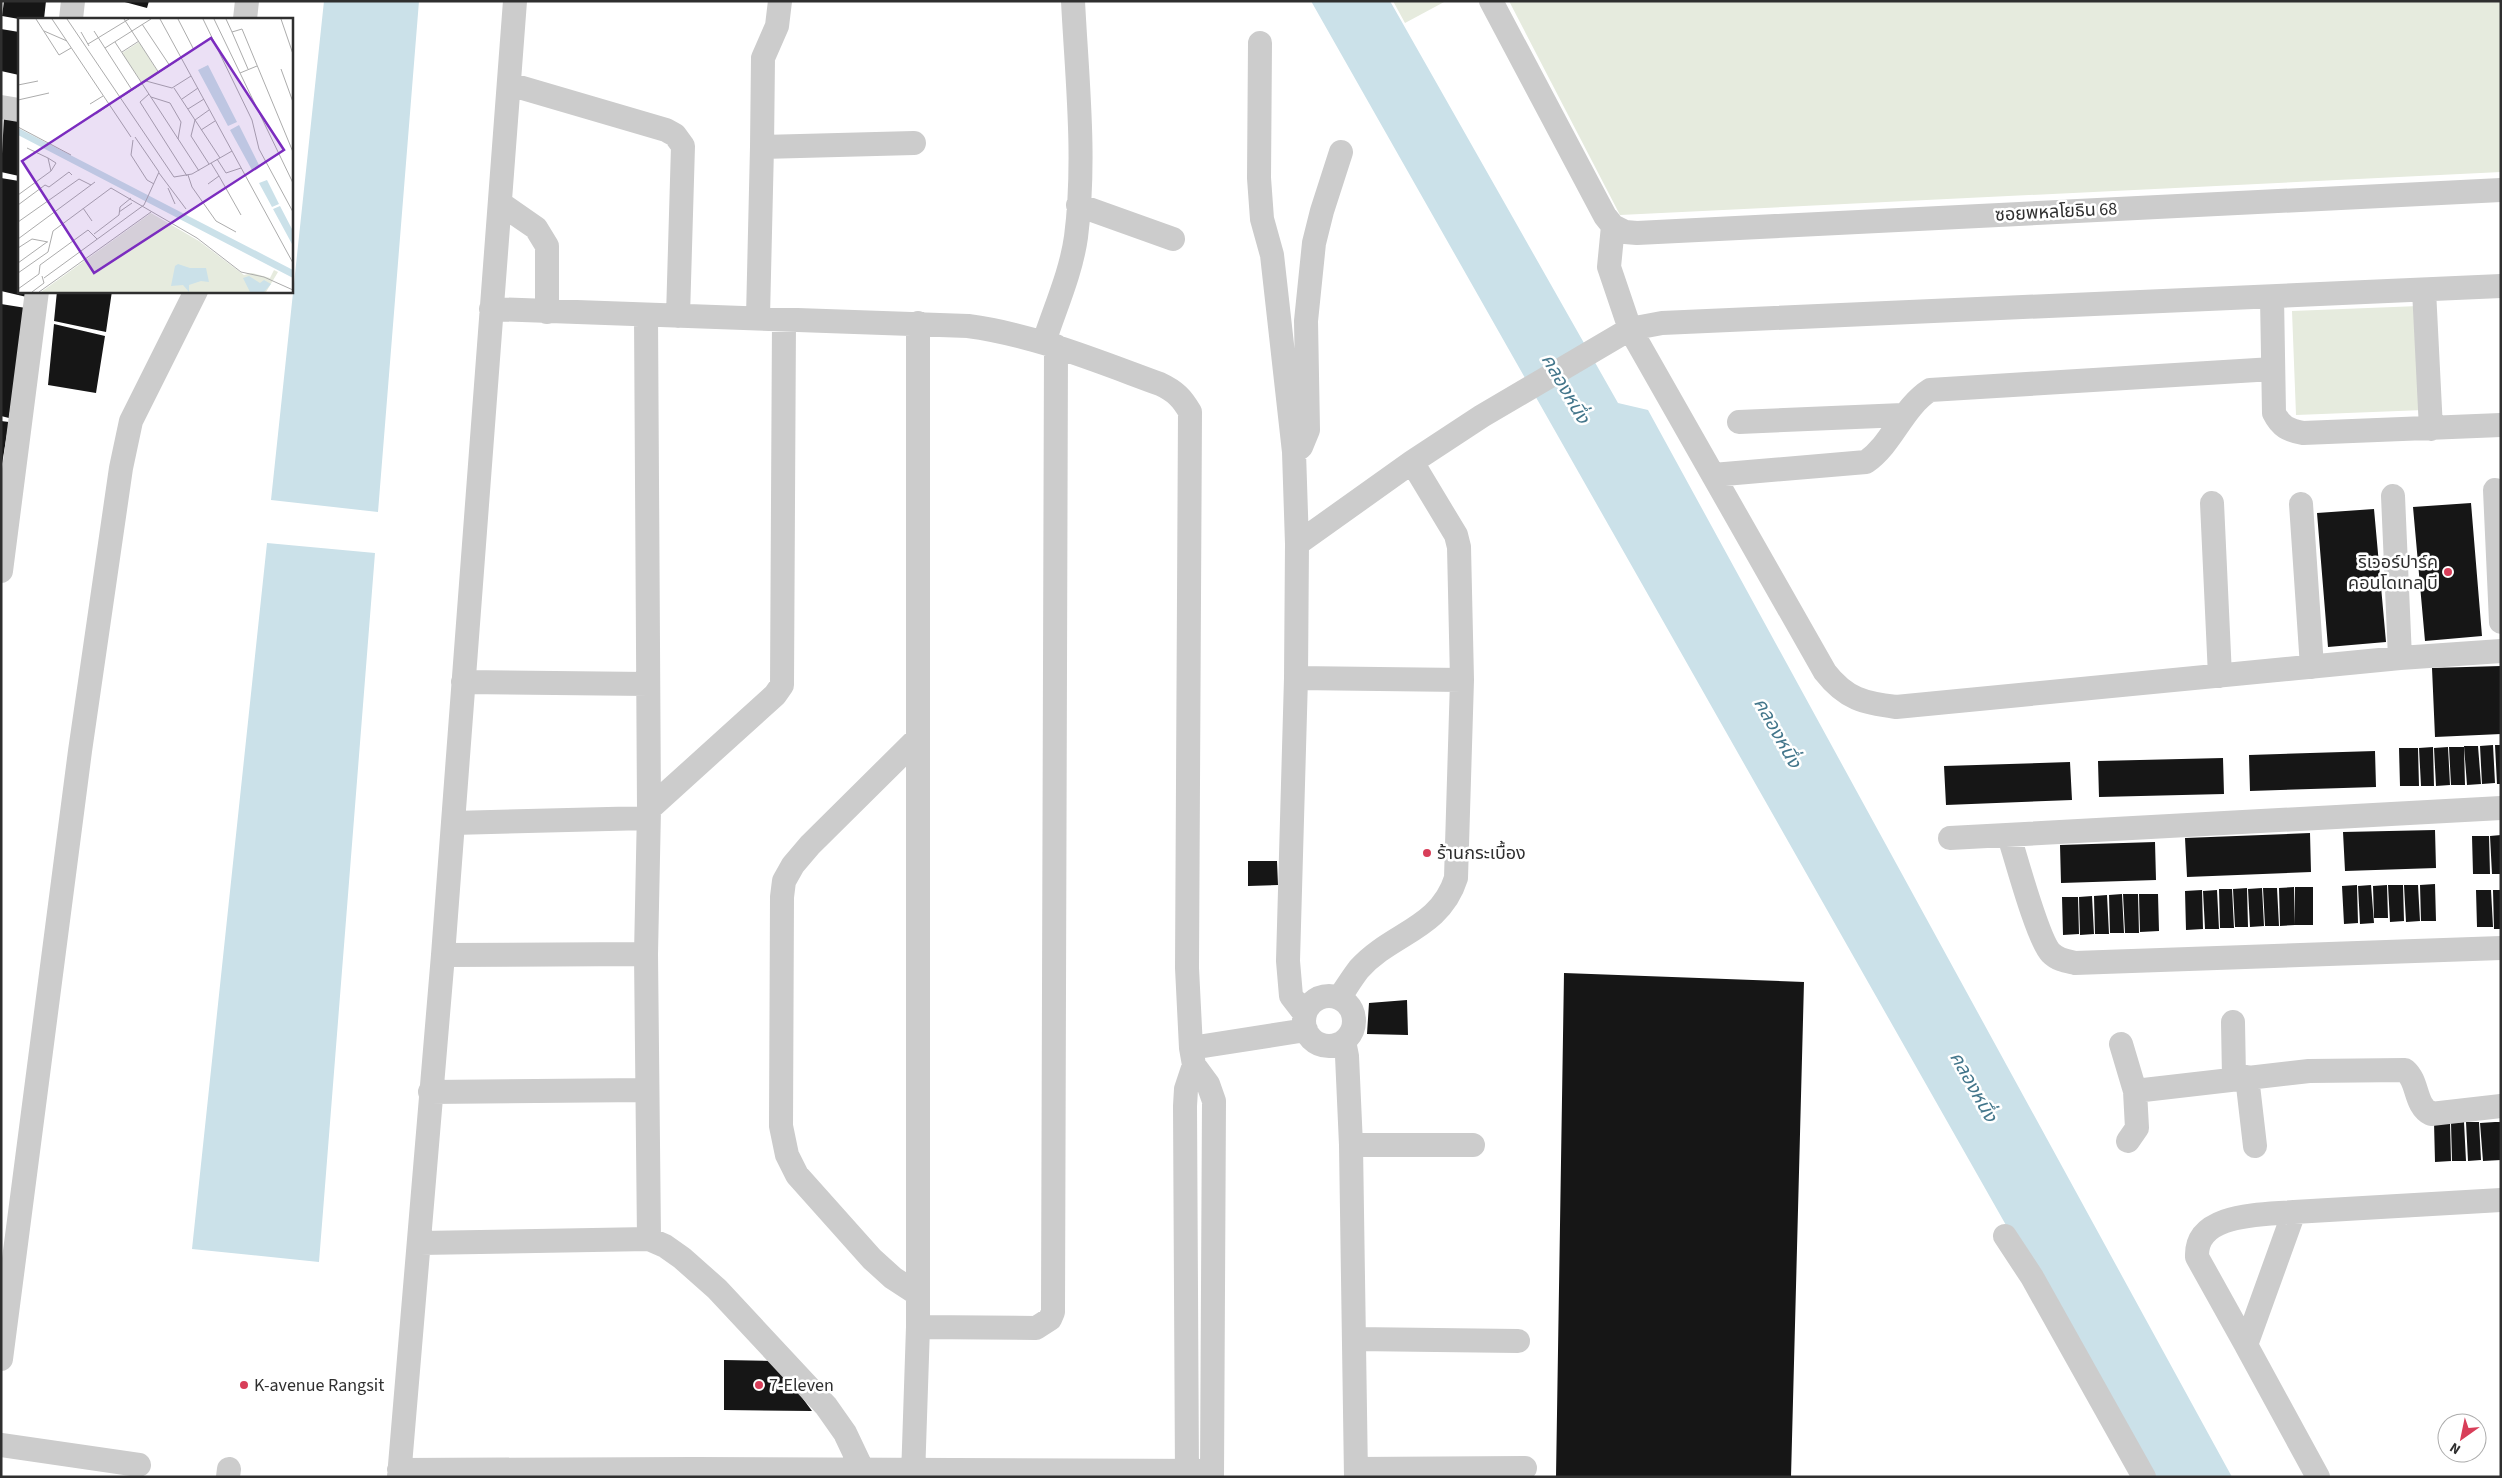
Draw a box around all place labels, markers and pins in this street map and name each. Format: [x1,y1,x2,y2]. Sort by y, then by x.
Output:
place label: ริเวอร์ปาร์ค คอนโดเทล บี [2348,550,2438,596]
marker: ริเวอร์ปาร์ค คอนโดเทล บี [2442,566,2454,578]
place label: ร้านกระเบื้อง [1437,840,1526,866]
marker: ร้านกระเบื้อง [1421,847,1433,859]
place label: K-avenue Rangsit [254,1373,384,1398]
place label: 7-Eleven [769,1373,834,1398]
marker: K-avenue Rangsit [238,1379,250,1391]
marker: 7-Eleven [753,1379,765,1391]

